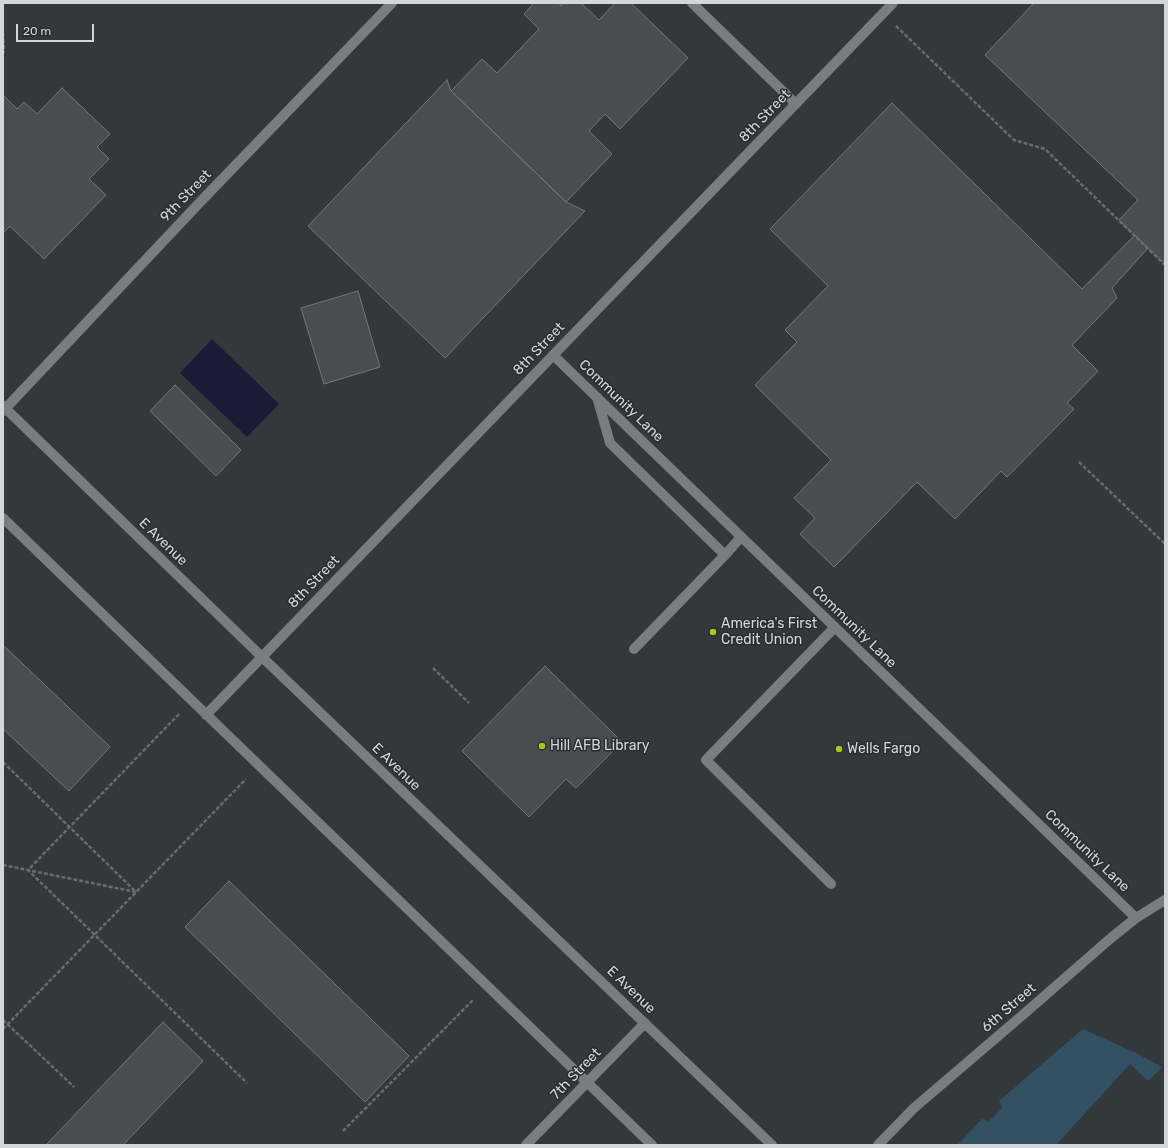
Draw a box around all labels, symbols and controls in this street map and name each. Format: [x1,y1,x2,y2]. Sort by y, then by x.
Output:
scale bar [18,16,96,42]
text: 20 m [23,24,51,38]
street label: 8th Street [736,86,794,146]
street label: 9th Street [157,166,215,226]
street label: 8th Street [510,319,568,379]
street label: Community Lane [575,356,667,446]
street label: E Avenue [135,515,191,569]
street label: 8th Street [285,552,343,612]
street label: Community Lane [808,582,900,672]
place label: America's First Credit Union [721,616,817,648]
marker: America's First Credit Union [708,627,718,637]
place label: Hill AFB Library [550,738,650,754]
street label: E Avenue [368,740,424,794]
marker: Hill AFB Library [537,741,547,751]
place label: Wells Fargo [847,741,920,757]
marker: Wells Fargo [834,744,844,754]
street label: Community Lane [1041,806,1133,896]
street label: E Avenue [603,963,659,1017]
street label: 6th Street [978,980,1040,1036]
street label: 7th Street [547,1045,605,1103]

